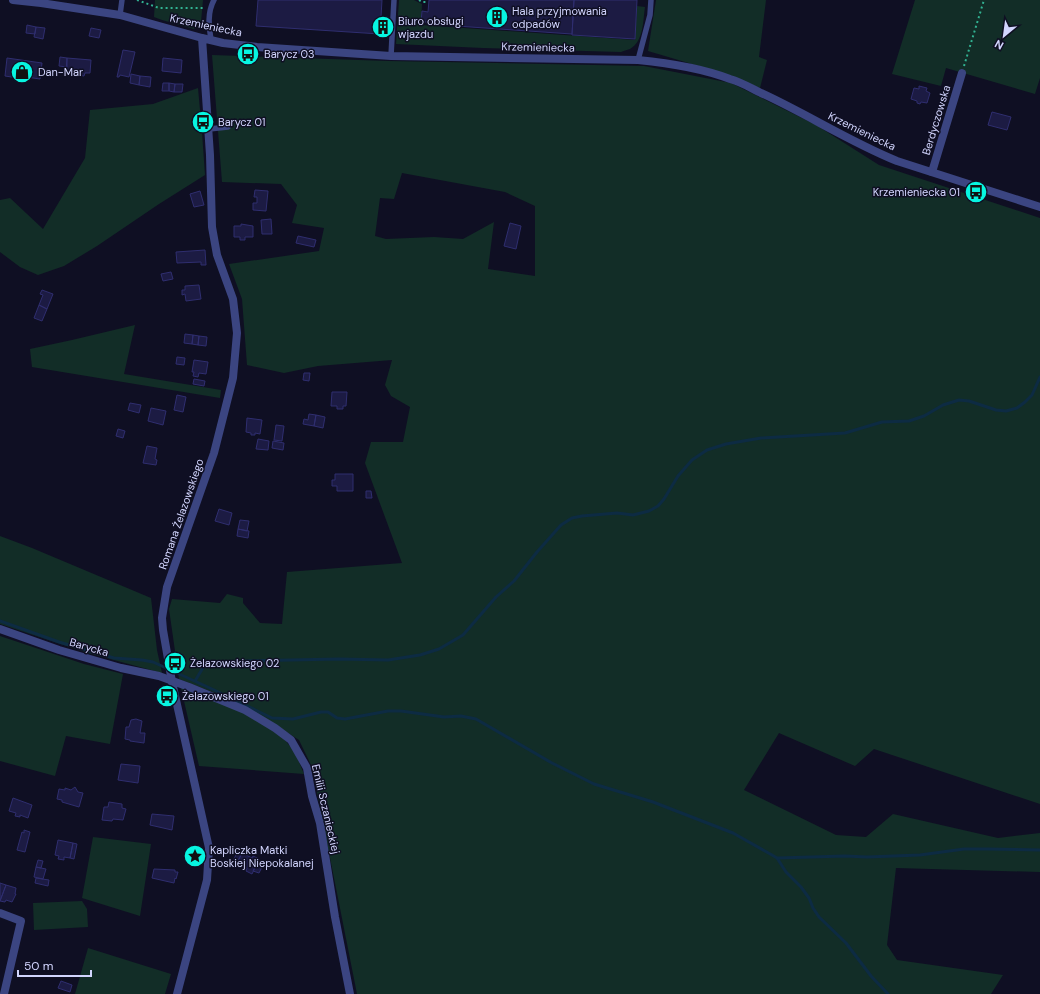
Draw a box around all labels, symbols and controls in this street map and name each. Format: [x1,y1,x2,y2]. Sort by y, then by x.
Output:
building icon: Hala przyjmowania odpadów [484,4,510,30]
place label: Hala przyjmowania odpadów [512,4,607,31]
street label: Krzemieniecka [169,11,243,39]
building icon: Biuro obsługi wjazdu [370,14,396,40]
place label: Biuro obsługi wjazdu [398,14,464,41]
north arrow [984,16,1024,56]
text: N [992,37,1006,53]
street label: Krzemieniecka [501,39,575,55]
bus stop icon: Barycz 03 [235,41,261,67]
place label: Barycz 03 [264,47,315,61]
shop icon: Dan-Mar [9,59,35,85]
place label: Dan-Mar [38,65,83,79]
street label: Berdyczowska [919,83,953,157]
bus stop icon: Barycz 01 [190,109,216,135]
street label: Krzemieniecka [826,109,898,153]
place label: Barycz 01 [218,115,266,129]
bus stop icon: Krzemieniecka 01 [963,179,989,205]
place label: Krzemieniecka 01 [873,185,960,199]
street label: Romana Żelazowskiego [155,457,207,571]
street label: Barycka [68,635,110,659]
bus stop icon: Żelazowskiego 02 [162,650,188,676]
place label: Żelazowskiego 02 [190,656,279,670]
bus stop icon: Żelazowskiego 01 [154,683,180,709]
place label: Żelazowskiego 01 [182,689,269,703]
street label: Emilii Sczanieckiej [309,763,343,855]
place icon: Kapliczka Matki Boskiej Niepokalanej [182,843,208,869]
place label: Kapliczka Matki Boskiej Niepokalanej [210,843,314,870]
scale bar [18,952,91,978]
text: 50 m [24,958,53,974]

